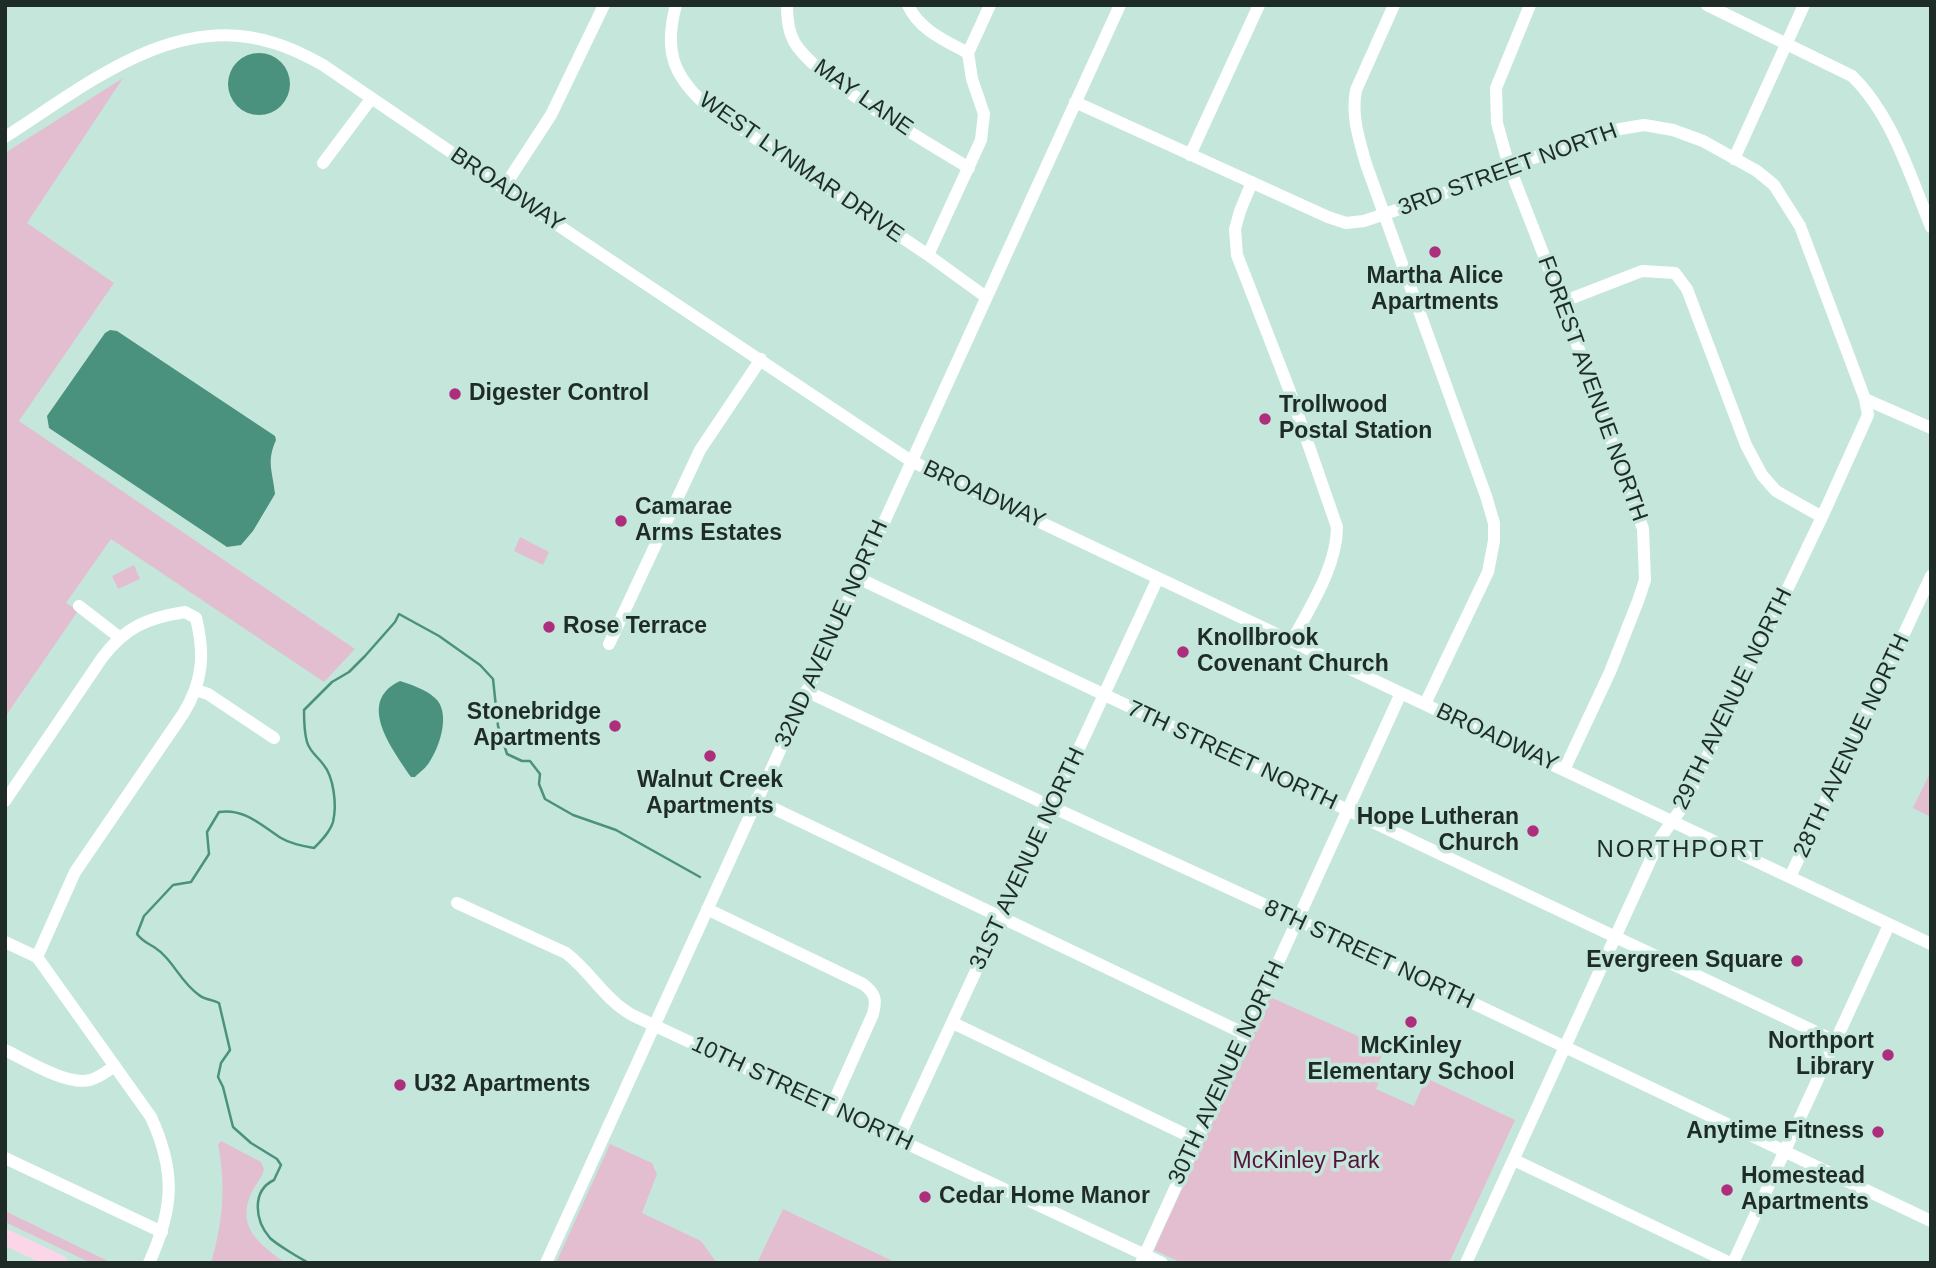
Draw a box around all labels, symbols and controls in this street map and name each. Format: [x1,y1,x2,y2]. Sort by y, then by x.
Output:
street label: MAY LANE [808,54,918,142]
street label: WEST LYNMAR DRIVE [693,87,909,249]
street label: 3RD STREET NORTH [1395,118,1621,222]
street label: BROADWAY [445,142,569,238]
marker: Martha Alice Apartments [1427,244,1443,260]
street label: FOREST AVENUE NORTH [1531,253,1653,525]
place label: Martha Alice Apartments [1367,263,1503,317]
place label: Digester Control [469,380,649,408]
marker: Digester Control [447,386,463,402]
place label: Trollwood Postal Station [1279,392,1432,446]
marker: Trollwood Postal Station [1257,411,1273,427]
street label: BROADWAY [919,455,1049,535]
place label: Camarae Arms Estates [635,494,782,548]
marker: Camarae Arms Estates [613,513,629,529]
street label: 32ND AVENUE NORTH [769,516,895,752]
street label: 29TH AVENUE NORTH [1667,584,1799,814]
place label: Rose Terrace [563,613,707,641]
marker: Rose Terrace [541,619,557,635]
place label: Knollbrook Covenant Church [1197,625,1389,679]
street label: 28TH AVENUE NORTH [1788,630,1916,862]
marker: Knollbrook Covenant Church [1175,644,1191,660]
street label: 7TH STREET NORTH [1123,695,1341,817]
street label: BROADWAY [1432,698,1562,778]
place label: Stonebridge Apartments [467,699,601,753]
marker: Stonebridge Apartments [607,718,623,734]
street label: 31ST AVENUE NORTH [964,744,1092,974]
marker: Walnut Creek Apartments [702,748,718,764]
place label: Walnut Creek Apartments [637,767,783,821]
place label: Hope Lutheran Church [1357,804,1519,858]
marker: Hope Lutheran Church [1525,823,1541,839]
district label: NORTHPORT [1598,836,1764,864]
street label: 8TH STREET NORTH [1260,894,1478,1016]
place label: Evergreen Square [1586,947,1783,975]
marker: Evergreen Square [1789,953,1805,969]
street label: 30TH AVENUE NORTH [1163,957,1291,1189]
marker: McKinley Elementary School [1403,1014,1419,1030]
place label: Northport Library [1768,1028,1874,1082]
street label: 10TH STREET NORTH [687,1031,917,1157]
place label: McKinley Elementary School [1307,1033,1515,1087]
marker: Northport Library [1880,1047,1896,1063]
place label: U32 Apartments [414,1071,590,1099]
marker: U32 Apartments [392,1077,408,1093]
place label: Anytime Fitness [1686,1118,1864,1146]
marker: Anytime Fitness [1870,1124,1886,1140]
park label: McKinley Park [1233,1148,1379,1176]
place label: Homestead Apartments [1741,1163,1869,1217]
marker: Homestead Apartments [1719,1182,1735,1198]
place label: Cedar Home Manor [939,1183,1150,1211]
marker: Cedar Home Manor [917,1189,933,1205]

